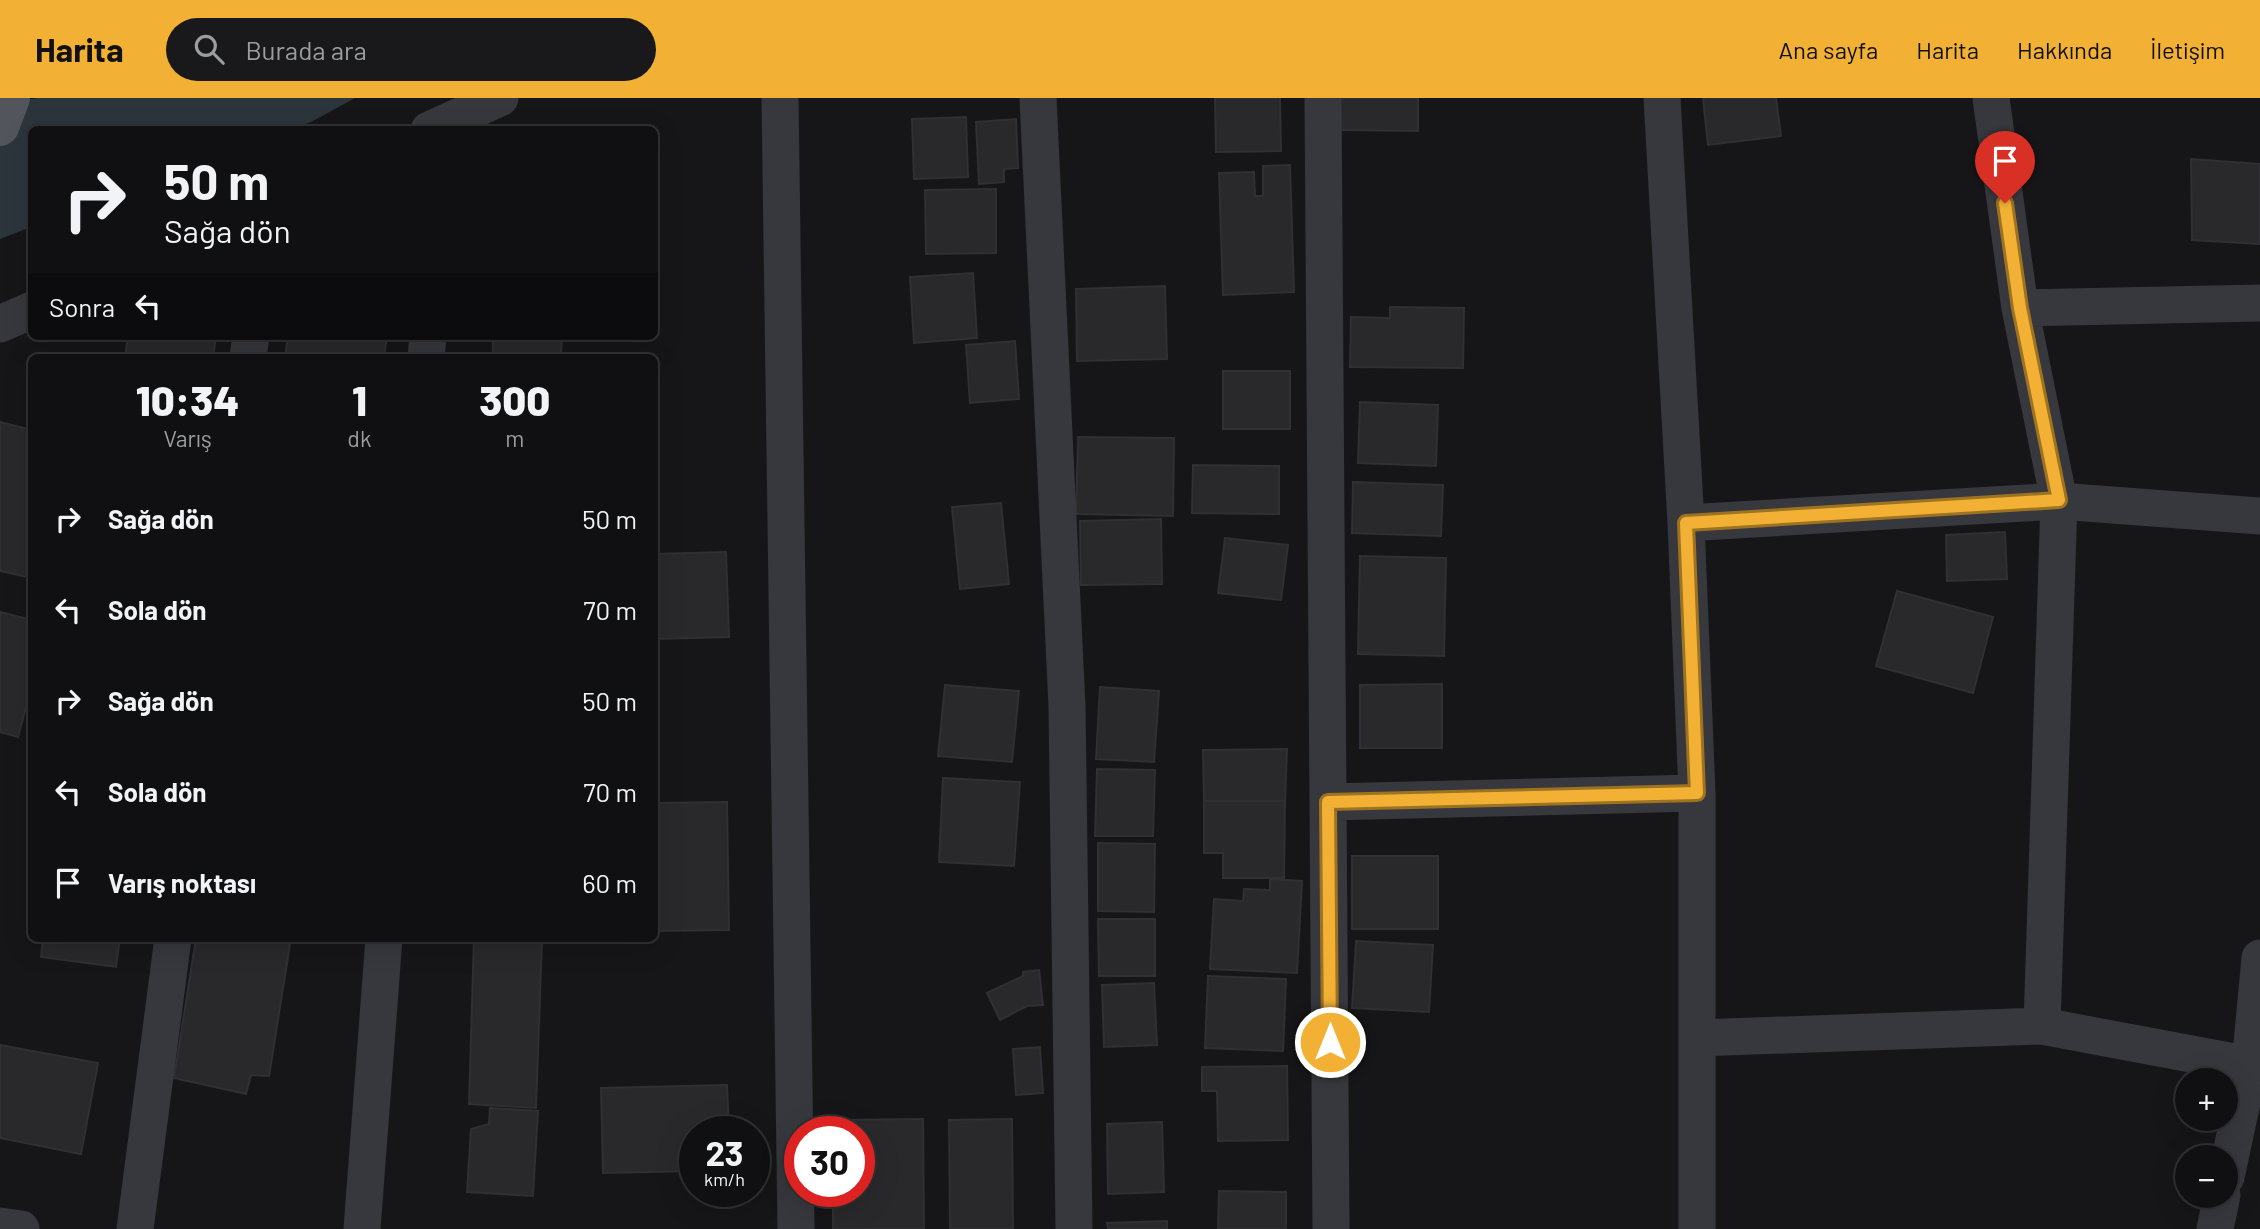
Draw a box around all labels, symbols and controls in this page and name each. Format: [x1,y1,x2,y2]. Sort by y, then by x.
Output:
search box [166,18,656,81]
text: Harita [35,29,124,69]
icon: search [190,30,228,68]
text: Burada ara [246,34,367,65]
text: Ana sayfa [1779,35,1878,64]
text: Harita [1916,35,1979,64]
text: Hakkında [2017,35,2112,64]
text: İletişim [2150,35,2225,64]
pin [1975,131,2035,203]
icon: arrive [1986,142,2024,180]
text: 50 m [164,151,269,210]
icon: right [49,154,140,245]
text: Sağa dön [164,211,291,249]
icon: left [129,287,167,325]
text: Sonra [49,291,115,322]
text: 10:34 [136,374,240,424]
text: 1 [352,374,367,424]
text: 300 [479,374,550,424]
text: Varış [163,424,212,452]
text: dk [347,424,371,452]
text: m [505,424,524,452]
icon: right [49,500,87,538]
text: Sağa dön [108,503,214,534]
text: 50 m [582,503,637,534]
icon: left [49,591,87,629]
text: Sola dön [108,594,206,625]
text: 70 m [583,594,637,625]
icon: right [49,682,87,720]
text: Sağa dön [108,685,214,716]
text: 50 m [582,685,637,716]
icon: left [49,773,87,811]
text: Sola dön [108,776,206,807]
text: 70 m [583,776,637,807]
icon: arrive [49,864,87,902]
text: Varış noktası [108,867,256,898]
text: 60 m [582,867,637,898]
position arrow [1293,1005,1367,1079]
map controls [2175,1068,2238,1208]
button: + [2175,1068,2238,1131]
speed limit sign: 30 [784,1116,875,1207]
text: 23 [705,1131,744,1173]
button: − [2175,1145,2238,1208]
text: km/h [704,1168,745,1190]

